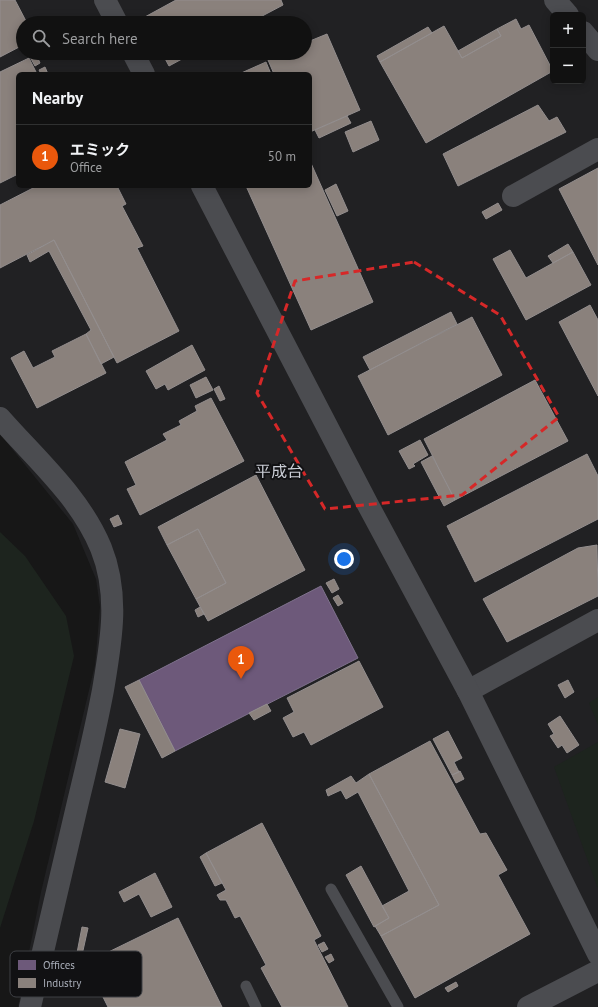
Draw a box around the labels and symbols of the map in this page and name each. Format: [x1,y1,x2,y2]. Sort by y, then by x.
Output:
district label: 平成台 [255,461,303,481]
your location [334,549,354,569]
pin: 1 [228,646,254,679]
legend [10,951,142,997]
text: Offices [43,958,75,972]
text: Industry [43,976,82,990]

